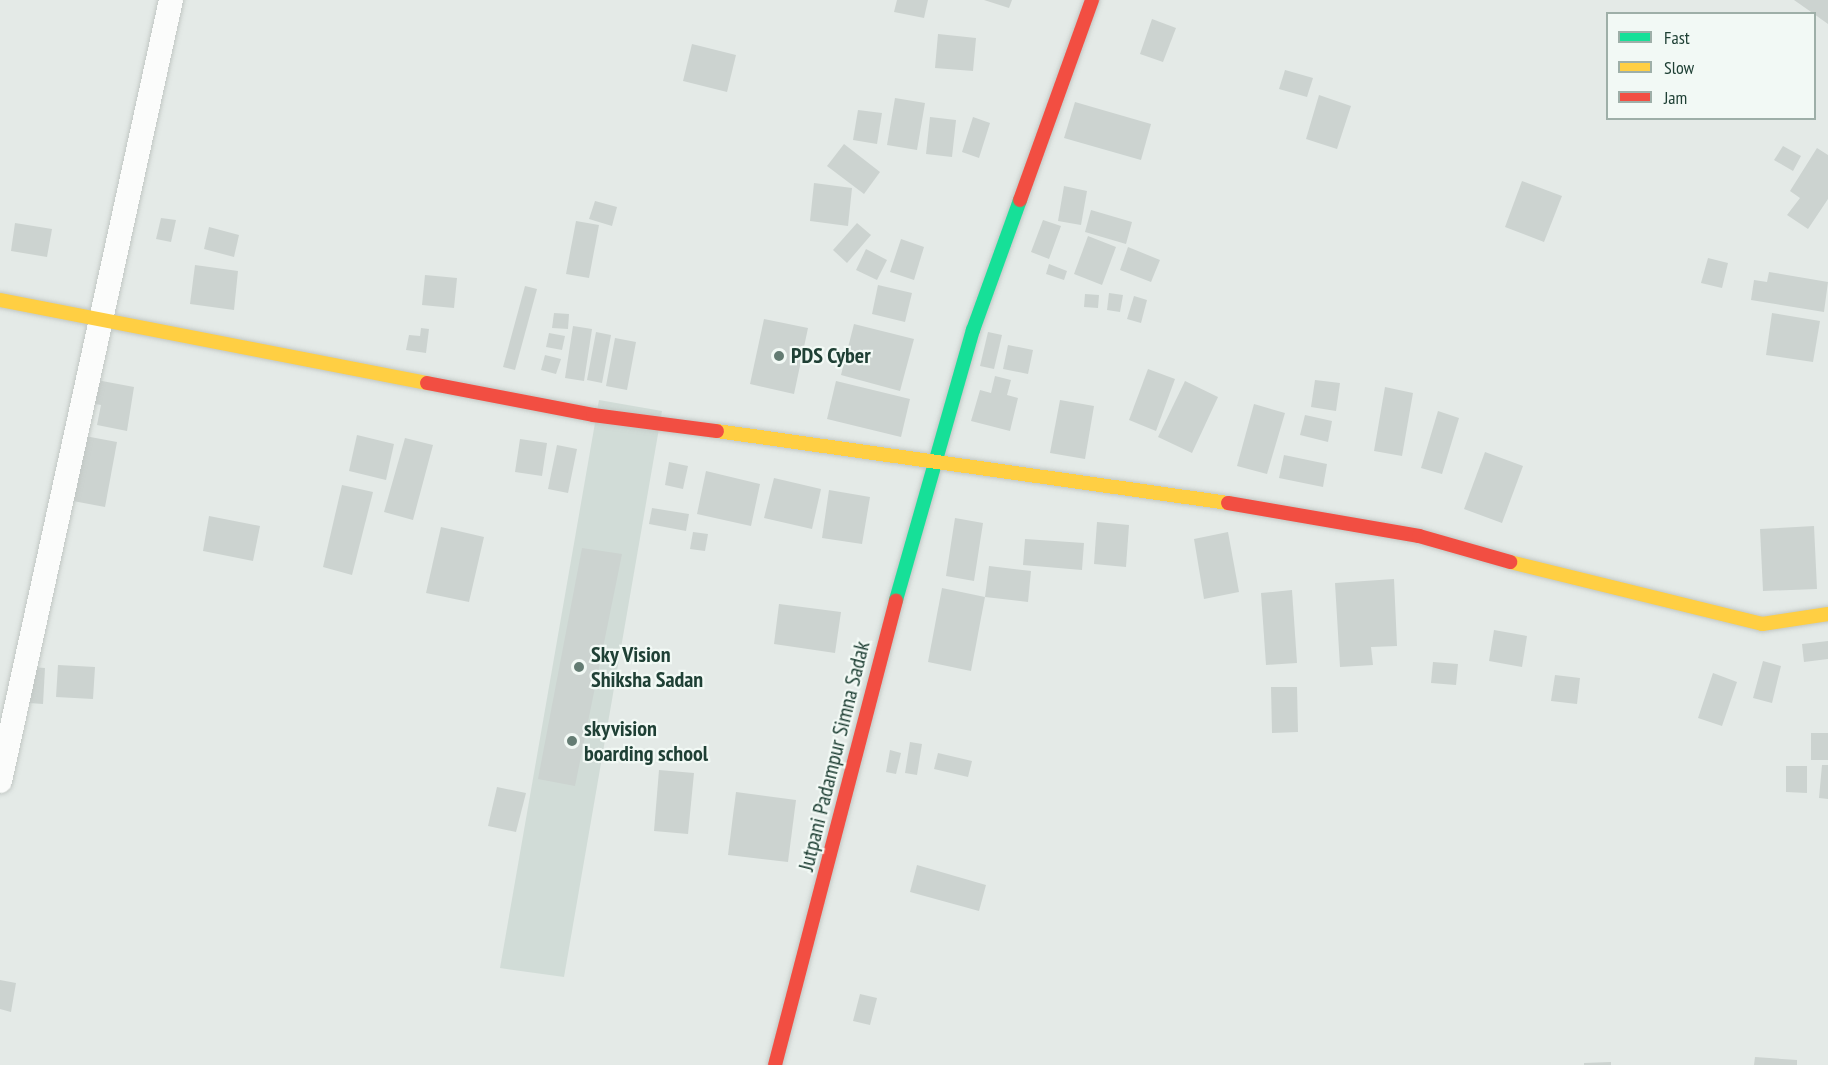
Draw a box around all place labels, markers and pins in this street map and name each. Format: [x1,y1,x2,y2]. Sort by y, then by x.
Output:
place label: PDS Cyber [791,343,871,369]
marker: PDS Cyber [772,349,786,363]
place label: Sky Vision Shiksha Sadan [591,641,703,692]
marker: Sky Vision Shiksha Sadan [572,660,586,674]
place label: skyvision boarding school [584,715,708,766]
marker: skyvision boarding school [565,734,579,748]

